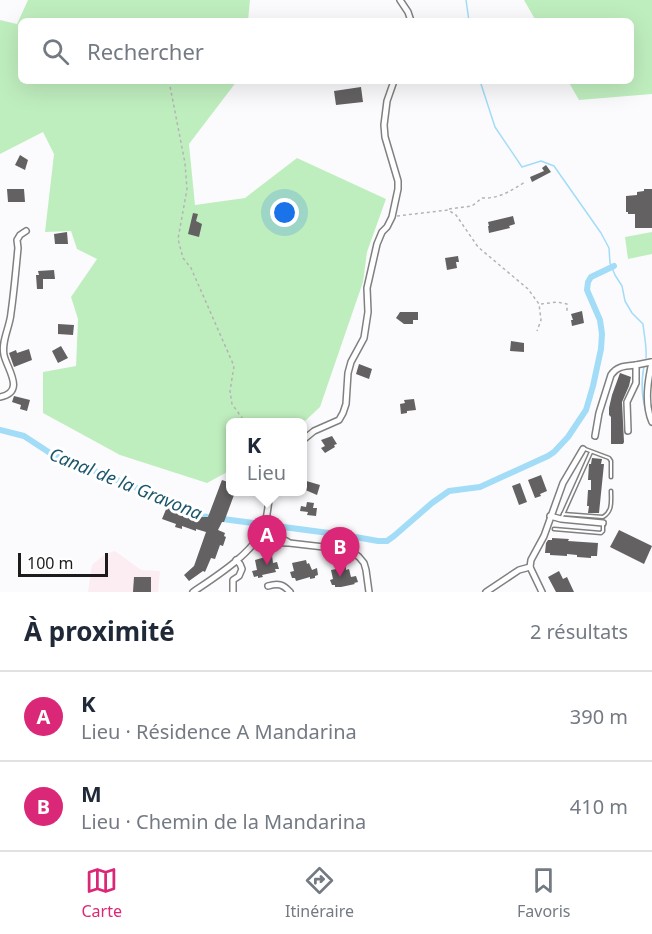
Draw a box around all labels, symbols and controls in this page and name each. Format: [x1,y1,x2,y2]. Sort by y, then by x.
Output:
search box [18,18,634,84]
icon: search [39,35,72,68]
text: Rechercher [87,36,204,66]
your location [270,198,299,227]
popup [226,418,307,496]
text: K [247,429,261,459]
water label: Canal de la Gravona [46,441,206,525]
text: Lieu [247,459,286,486]
pin: A [248,516,286,565]
pin: B [320,528,360,577]
scale bar [18,550,108,578]
text: 100 m [27,552,74,574]
text: À proximité [24,613,175,649]
text: 2 résultats [530,618,628,645]
text: K [81,688,96,718]
text: A [37,703,50,730]
text: 390 m [570,703,628,730]
text: Lieu · Résidence A Mandarina [81,718,357,745]
text: M [81,778,102,808]
text: B [37,793,50,820]
text: 410 m [570,793,628,820]
text: Lieu · Chemin de la Mandarina [81,808,366,835]
tab: Carte [82,864,122,922]
tab: Itinéraire [285,864,354,922]
tab: Favoris [517,864,570,922]

